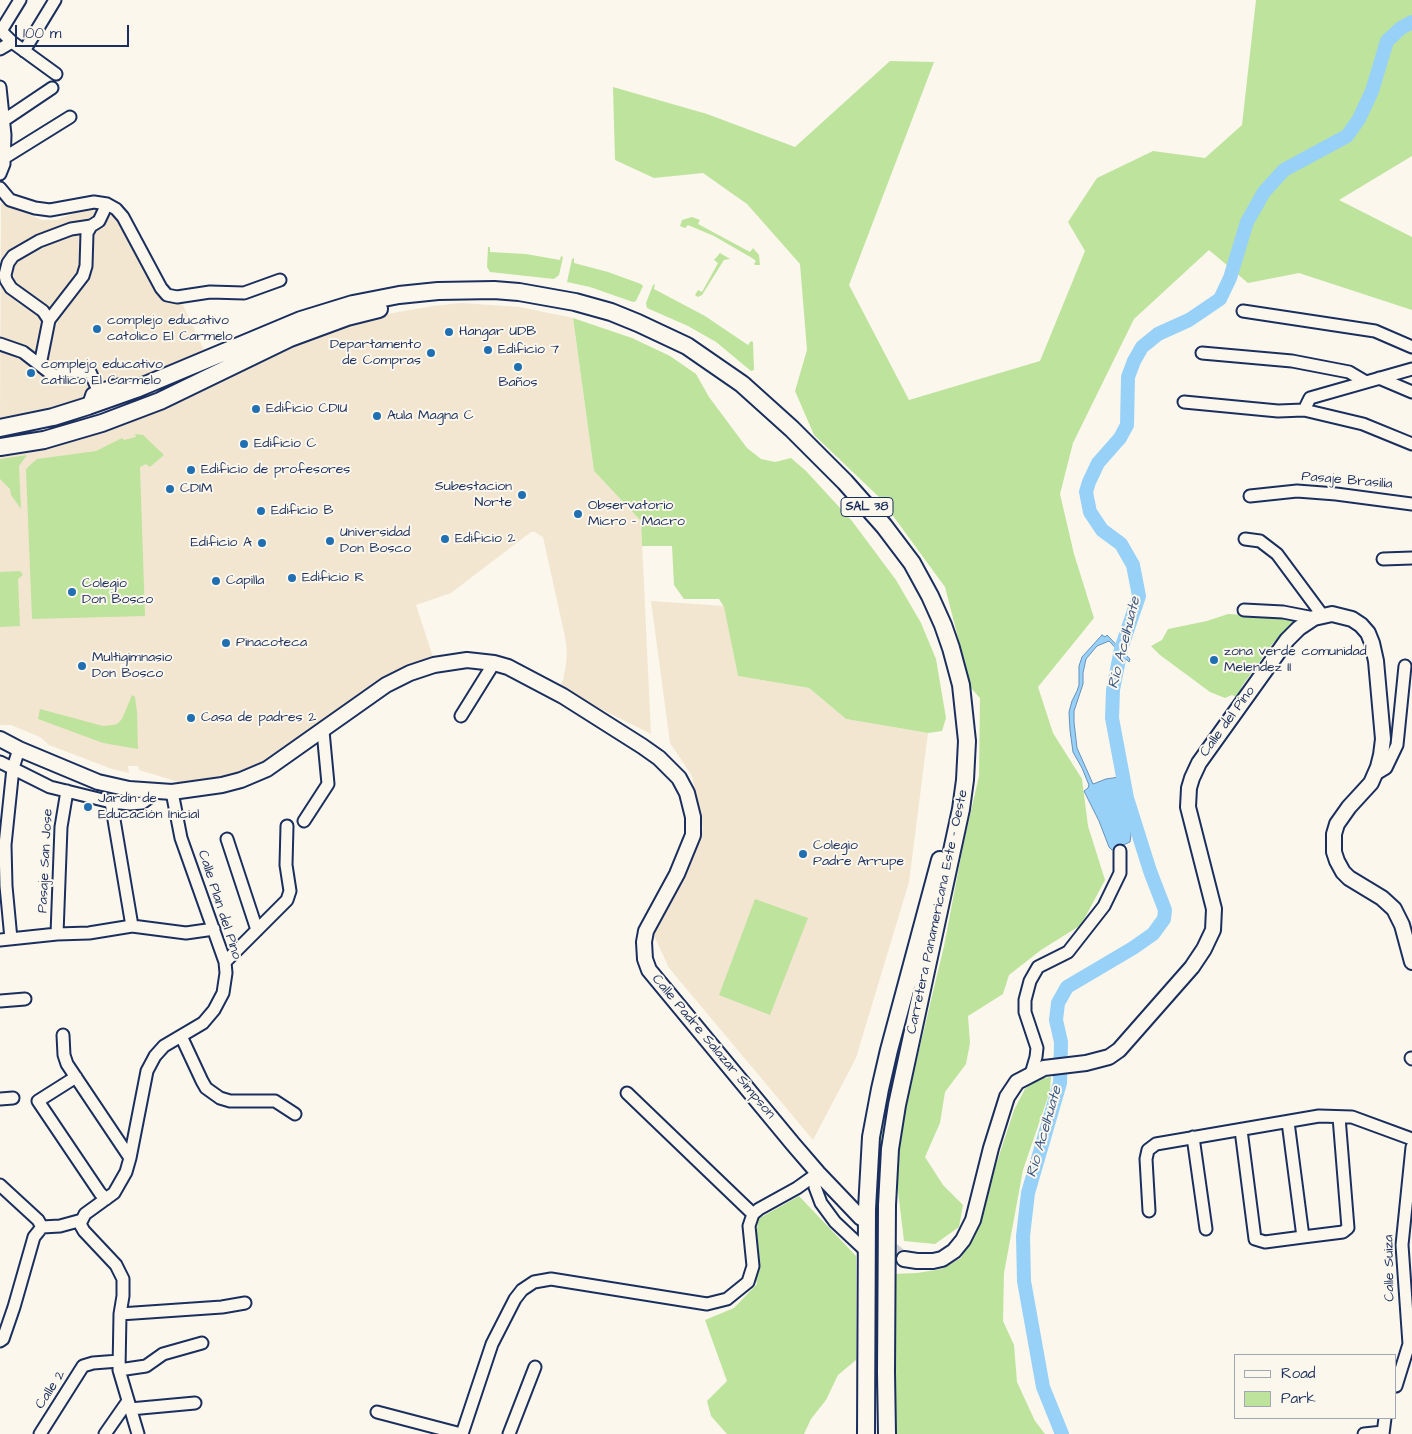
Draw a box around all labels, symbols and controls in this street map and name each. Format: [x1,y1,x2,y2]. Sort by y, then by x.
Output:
scale bar [18,15,131,47]
text: 100 m [23,23,62,44]
place label: complejo educativo catolico El Carmelo [107,313,233,346]
marker: complejo educativo catolico El Carmelo [91,323,103,335]
place label: Hangar UDB [459,324,536,340]
marker: Hangar UDB [443,326,455,338]
place label: Departamento de Compras [330,337,421,370]
place label: Edificio 7 [498,342,559,358]
marker: Edificio 7 [482,344,494,356]
marker: Departamento de Compras [425,347,437,359]
place label: complejo educativo catilico El Carmelo [41,357,163,390]
marker: Baños [512,361,524,373]
marker: complejo educativo catilico El Carmelo [25,367,37,379]
place label: Baños [499,375,537,391]
place label: Edificio CDIU [266,401,347,417]
marker: Edificio CDIU [250,403,262,415]
place label: Aula Magna C [387,408,474,424]
marker: Aula Magna C [371,410,383,422]
place label: Edificio C [254,436,316,452]
marker: Edificio C [238,438,250,450]
place label: Edificio de profesores [201,462,350,478]
marker: Edificio de profesores [185,464,197,476]
street label: Pasaje Brasilia [1301,469,1393,493]
place label: Subestacion Norte [435,479,512,512]
place label: CDIM [180,481,213,497]
marker: CDIM [164,483,176,495]
marker: Subestacion Norte [516,489,528,501]
place label: Observatorio Micro - Macro [588,498,685,530]
road number: SAL 38 [841,498,893,516]
place label: Edificio B [271,503,333,519]
marker: Edificio B [255,505,267,517]
marker: Observatorio Micro - Macro [572,508,584,520]
place label: Universidad Don Bosco [340,525,411,558]
place label: Edificio 2 [455,531,515,547]
marker: Edificio 2 [439,533,451,545]
place label: Edificio A [191,535,252,551]
marker: Universidad Don Bosco [324,535,336,547]
marker: Edificio A [256,537,268,549]
place label: Edificio R [302,570,364,586]
marker: Edificio R [286,572,298,584]
place label: Capilla [226,573,264,589]
marker: Capilla [210,575,222,587]
place label: Colegio Don Bosco [82,576,153,608]
marker: Colegio Don Bosco [66,586,78,598]
water label: Río Acelhuate [1105,595,1145,691]
place label: Pinacoteca [236,635,307,651]
marker: Pinacoteca [220,637,232,649]
place label: zona verde comunidad Melendez II [1224,644,1367,676]
place label: Multigimnasio Don Bosco [92,650,172,682]
marker: zona verde comunidad Melendez II [1208,654,1220,666]
marker: Multigimnasio Don Bosco [76,660,88,672]
street label: Calle del Pino [1197,683,1259,761]
place label: Casa de padres 2 [201,710,316,726]
marker: Casa de padres 2 [185,712,197,724]
street label: Carretera Panamericana Este - Oeste [904,788,972,1036]
place label: Jardín de Educación Inicial [98,791,200,824]
marker: Jardín de Educación Inicial [82,801,94,813]
street label: Pasaje San Jose [35,808,57,914]
place label: Colegio Padre Arrupe [813,838,904,870]
street label: Calle Plan del Pino [193,848,245,962]
marker: Colegio Padre Arrupe [797,848,809,860]
street label: Calle Padre Salazar Simpson [648,971,778,1123]
water label: Río Acelhuate [1023,1084,1067,1180]
street label: Calle Suiza [1381,1234,1399,1302]
legend [1234,1354,1397,1419]
text: Road [1281,1363,1315,1384]
street label: Calle 2 [32,1368,70,1412]
text: Park [1281,1388,1316,1409]

